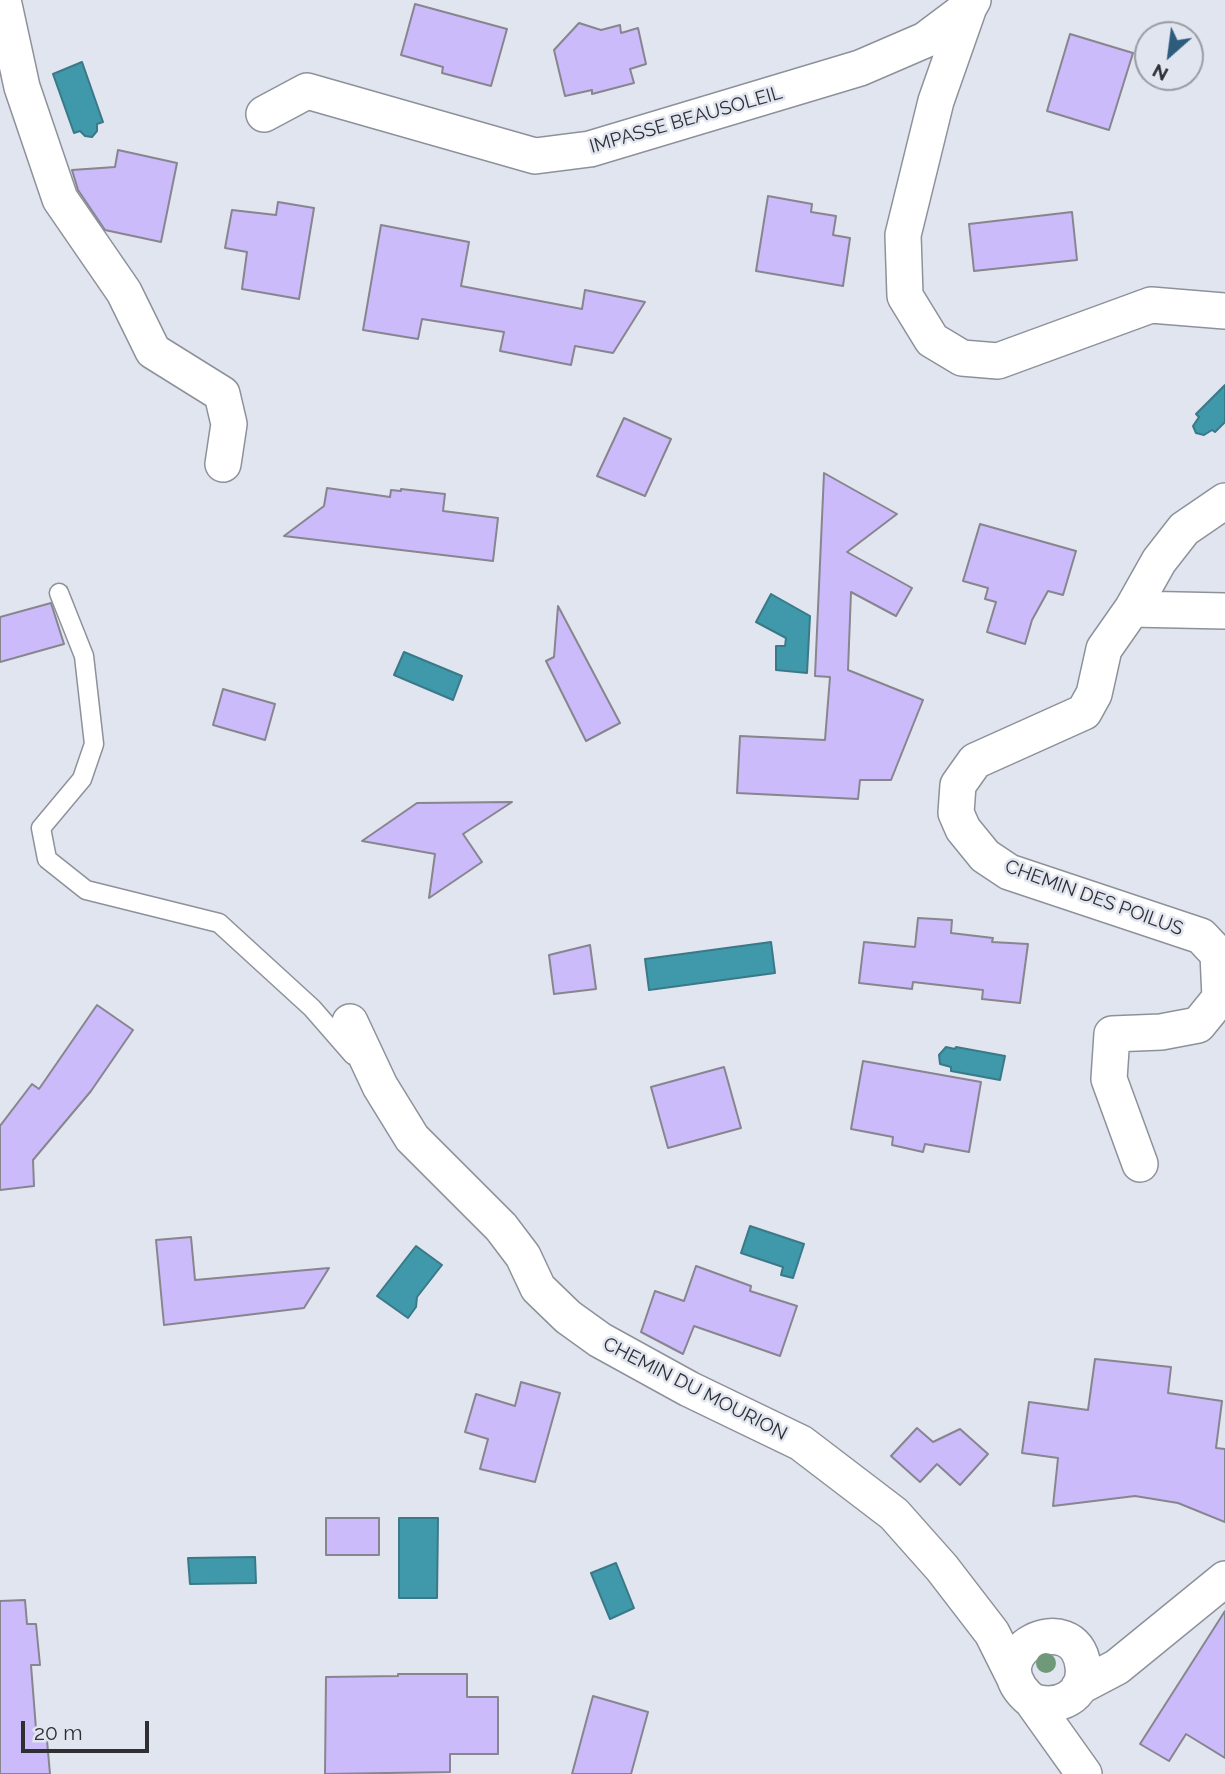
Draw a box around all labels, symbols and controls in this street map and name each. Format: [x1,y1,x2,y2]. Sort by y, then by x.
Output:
north arrow [1134,21,1204,91]
text: N [1149,60,1172,86]
street label: IMPASSE BEAUSOLEIL [587,82,785,158]
street label: CHEMIN DES POILUS [1002,855,1186,941]
street label: CHEMIN DU MOURION [599,1333,791,1445]
scale bar [24,1708,152,1752]
text: 20 m [34,1720,82,1745]

